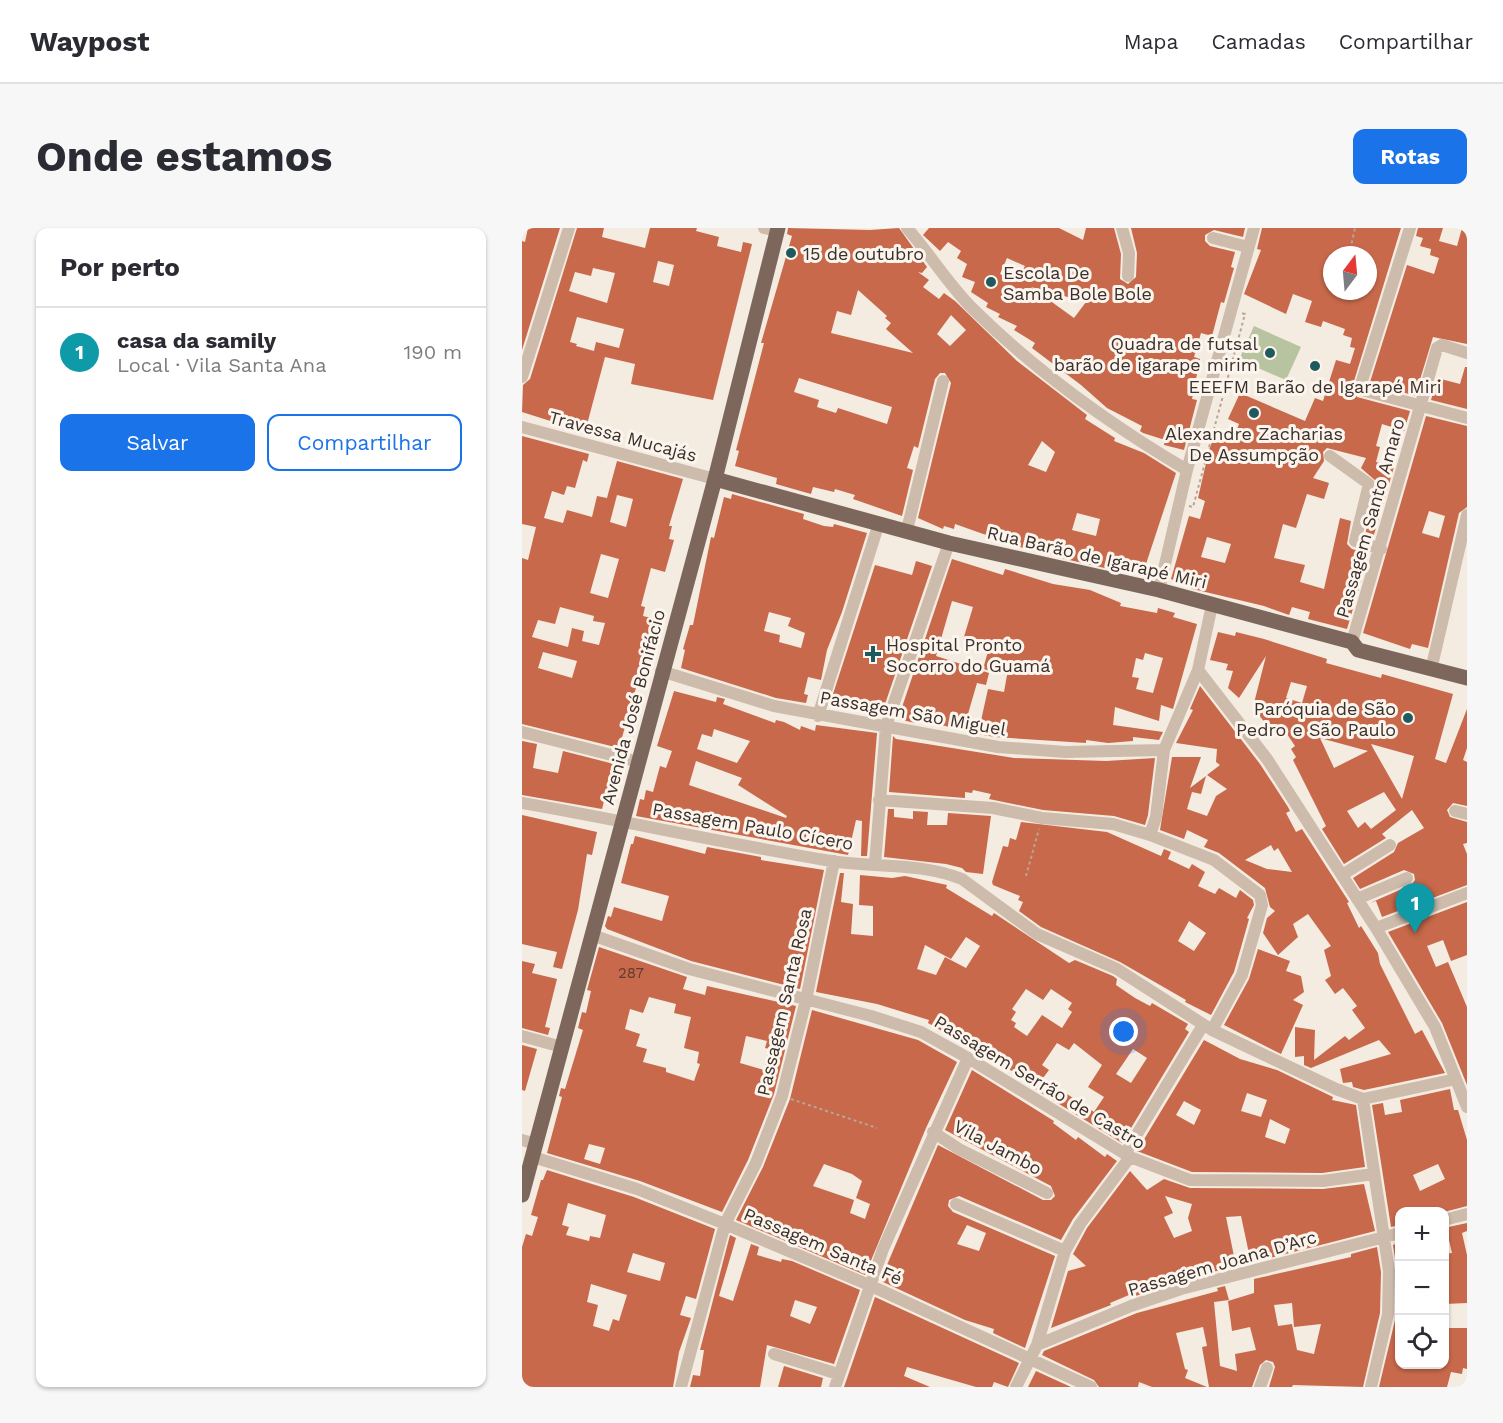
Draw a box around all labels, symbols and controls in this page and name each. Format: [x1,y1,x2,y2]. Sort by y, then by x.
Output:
text: Waypost [30,25,149,58]
text: Mapa [1124,29,1178,54]
text: Camadas [1211,29,1306,54]
text: Compartilhar [1339,29,1473,54]
button: Rotas [1353,129,1467,184]
text: Onde estamos [36,132,332,181]
place label: 15 de outubro [803,243,924,264]
marker: 15 de outubro [784,246,798,260]
north arrow [1323,246,1377,300]
text: Por perto [60,252,180,282]
place label: Escola De Samba Bole Bole [1003,262,1152,304]
marker: Escola De Samba Bole Bole [984,275,998,289]
text: casa da samily [117,328,276,353]
place label: Quadra de futsal barão de igarape mirim [1054,333,1258,375]
text: 1 [75,340,84,364]
text: 190 m [404,340,462,364]
marker: Quadra de futsal barão de igarape mirim [1263,346,1277,360]
text: Local · Vila Santa Ana [117,353,327,377]
marker: EEEFM Barão de Igarapé Miri [1308,359,1322,373]
place label: EEEFM Barão de Igarapé Miri [1188,376,1442,397]
street label: Travessa Mucajás [547,406,699,466]
marker: Alexandre Zacharias De Assumpção [1247,406,1261,420]
button: Salvar [60,414,255,471]
button: Compartilhar [267,414,462,471]
street label: Passagem Santo Amaro [1331,416,1409,620]
place label: Alexandre Zacharias De Assumpção [1165,423,1343,465]
street label: Rua Barão de Igarapé Miri [985,521,1209,593]
street label: Avenida José Bonifácio [597,607,669,807]
place label: Hospital Pronto Socorro do Guamá [886,634,1050,676]
marker: Hospital Pronto Socorro do Guamá [864,645,882,663]
street label: Passagem São Miguel [818,686,1008,740]
place label: Paróquia de São Pedro e São Paulo [1236,698,1396,740]
marker: Paróquia de São Pedro e São Paulo [1401,711,1415,725]
street label: Passagem Paulo Cícero [651,798,855,854]
pin: 1 [1396,884,1434,933]
street label: Passagem Santa Rosa [752,906,816,1098]
house number: 287 [618,964,644,982]
street label: Passagem Serrão de Castro [931,1011,1149,1153]
your location [1109,1017,1138,1046]
street label: Vila Jambo [950,1115,1046,1179]
street label: Passagem Santa Fé [741,1203,905,1289]
map controls [1395,1207,1449,1369]
button: + [1395,1207,1449,1261]
street label: Passagem Joana D’Arc [1125,1226,1319,1300]
button: − [1395,1261,1449,1315]
button: locate [1395,1315,1449,1369]

